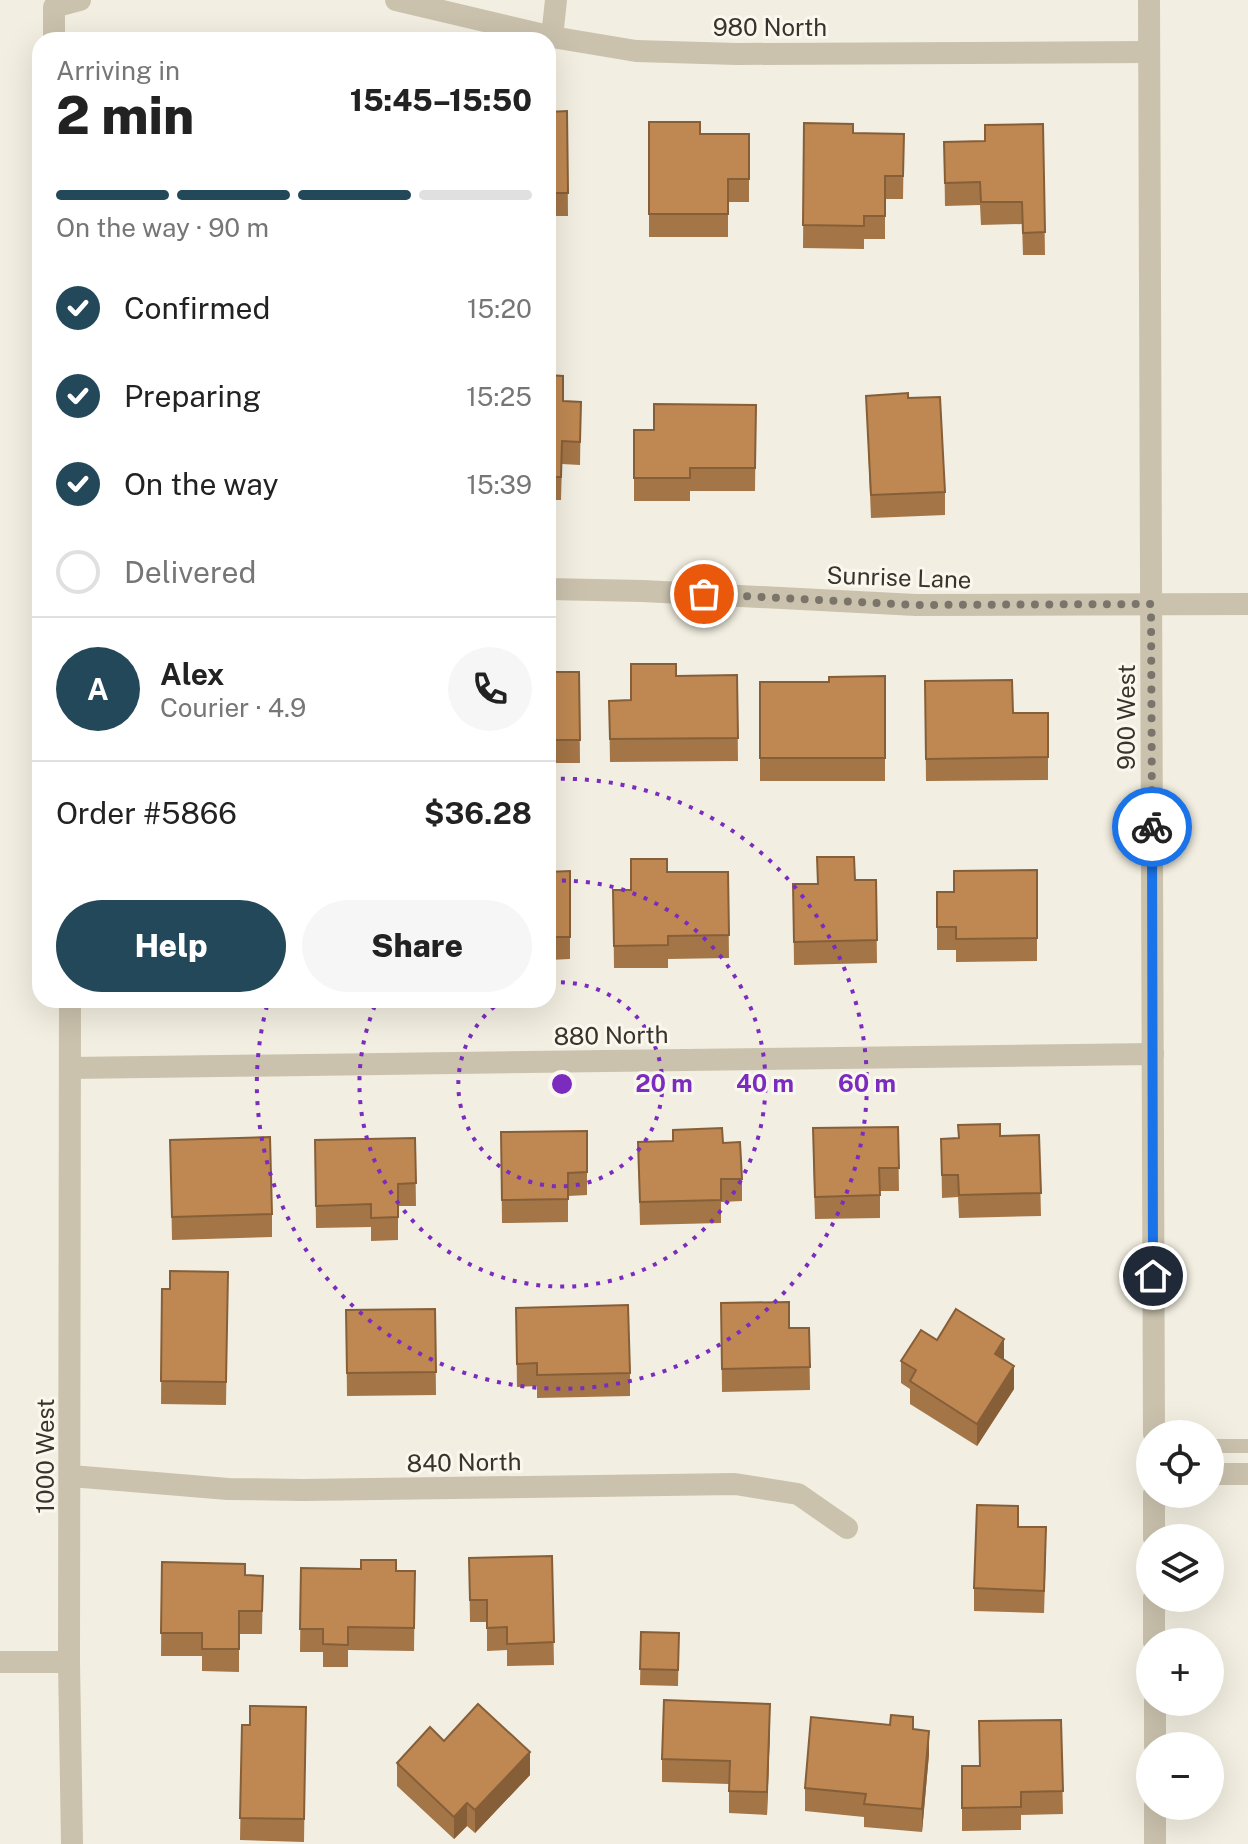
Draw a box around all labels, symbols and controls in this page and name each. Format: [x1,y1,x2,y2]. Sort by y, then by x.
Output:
street label: 980 North [713,13,827,41]
text: Arriving in [56,55,180,86]
text: 15:45–15:50 [350,82,532,118]
text: 2 min [56,85,194,146]
text: On the way · 90 m [56,212,269,243]
icon: check [56,286,100,330]
text: Confirmed [124,290,270,326]
text: 15:20 [467,293,532,324]
icon: check [56,374,100,418]
text: Preparing [124,378,261,414]
text: 15:25 [466,381,532,412]
icon: check [56,462,100,506]
text: On the way [124,466,278,502]
text: 15:39 [466,469,532,500]
text: Delivered [124,554,256,590]
pin [670,560,738,628]
street label: Sunrise Lane [826,560,972,594]
icon: bag [682,572,726,616]
button: phone [448,647,532,731]
text: Alex [160,656,224,692]
street label: 900 West [1112,664,1140,770]
text: A [87,671,109,707]
text: Courier · 4.9 [160,692,306,723]
courier [1112,787,1192,867]
text: Order #5866 [56,795,237,831]
text: $36.28 [424,795,532,831]
icon: bike [1130,805,1174,849]
button: Help [56,900,286,992]
button: Share [302,900,532,992]
street label: 880 North [553,1020,669,1050]
text: 20 m [635,1069,693,1097]
text: 40 m [736,1069,794,1097]
text: 60 m [838,1069,896,1097]
centre of rings [548,1070,576,1098]
pin [1119,1242,1187,1310]
icon: home [1131,1254,1175,1298]
street label: 1000 West [31,1398,59,1514]
map controls [1136,1420,1224,1820]
button: locate [1136,1420,1224,1508]
street label: 840 North [406,1447,522,1477]
button: layers [1136,1524,1224,1612]
button: + [1136,1628,1224,1716]
button: − [1136,1732,1224,1820]

